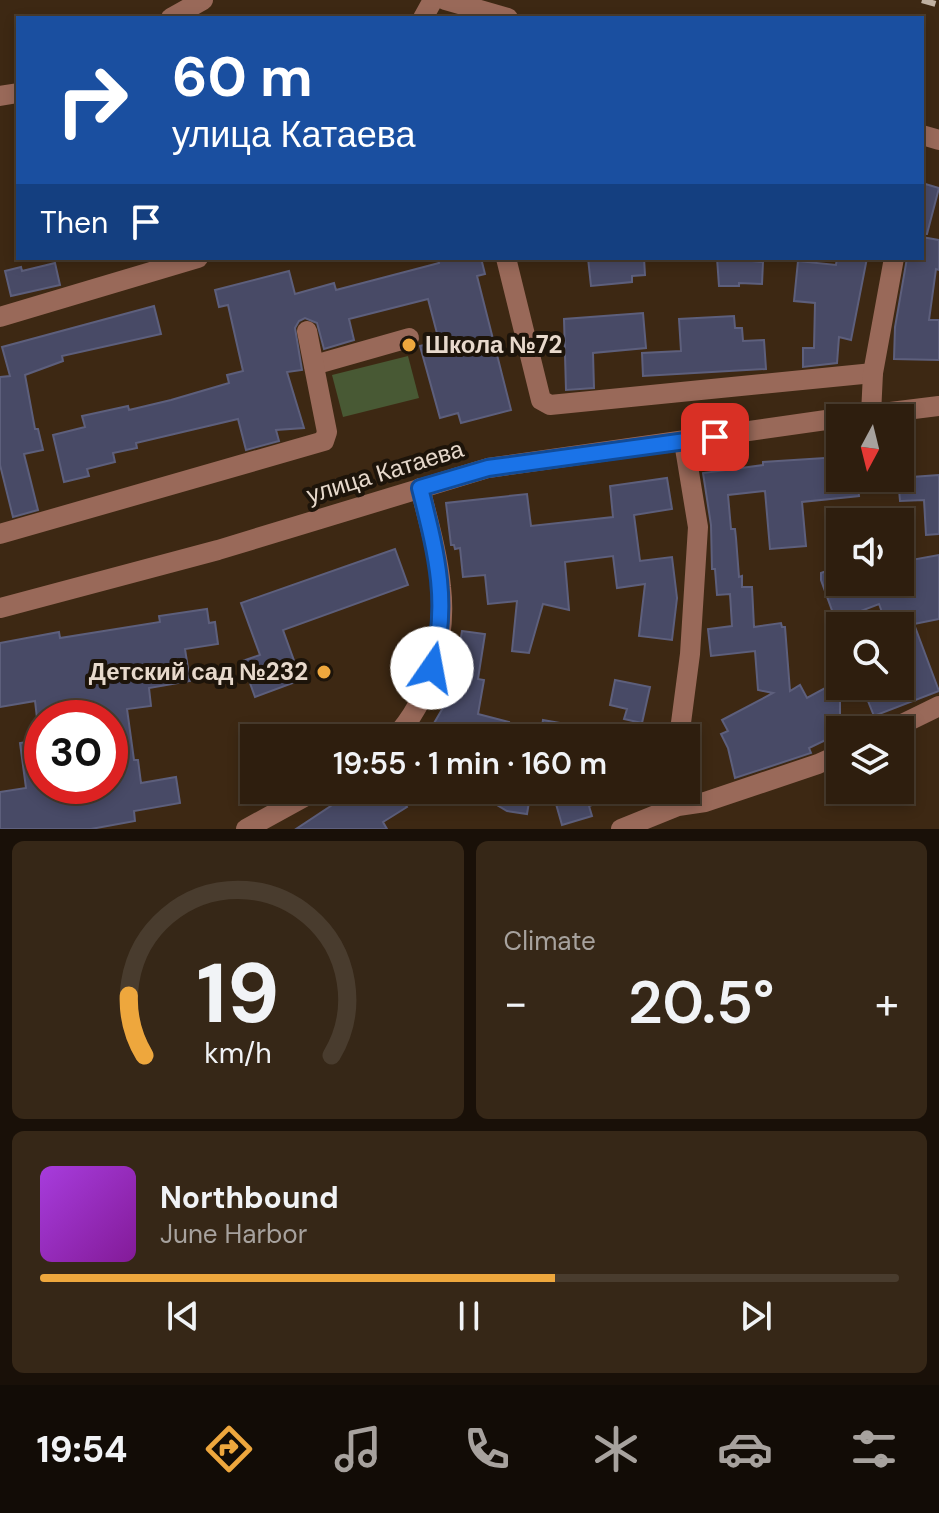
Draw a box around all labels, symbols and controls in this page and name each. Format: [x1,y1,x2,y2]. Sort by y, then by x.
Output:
text: 60 m [172,40,313,113]
icon: right [40,48,144,152]
text: улица Катаева [172,111,416,158]
icon: arrive [124,200,168,244]
text: Then [40,203,108,242]
place label: Школа №72 [425,329,562,360]
marker: Школа №72 [400,336,418,354]
pin [681,403,749,471]
north arrow [826,404,914,492]
map controls [826,404,914,804]
icon: arrive [693,415,737,459]
street label: улица Катаева [303,433,468,510]
button: sound [826,508,914,596]
button: search [826,612,914,700]
position arrow [390,626,474,710]
place label: Детский сад №232 [89,656,308,687]
marker: Детский сад №232 [315,663,333,681]
speed limit sign: 30 [24,700,128,804]
button: layers [826,716,914,804]
text: 19:55 · 1 min · 160 m [333,744,607,783]
text: Climate [504,924,596,958]
text: 19 [196,939,279,1048]
text: 20.5° [628,963,774,1042]
text: − [504,974,528,1032]
text: + [875,974,899,1032]
text: km/h [204,1035,272,1072]
text: Northbound [160,1178,339,1217]
text: June Harbor [160,1217,307,1251]
icon: previous [161,1294,205,1338]
icon: pause [447,1294,491,1338]
icon: next [734,1294,778,1338]
icon: directions [201,1421,257,1477]
icon: music [330,1421,386,1477]
icon: phone [459,1421,515,1477]
icon: climate [588,1421,644,1477]
icon: car [717,1421,773,1477]
icon: filters [846,1421,902,1477]
text: 19:54 [37,1426,127,1473]

